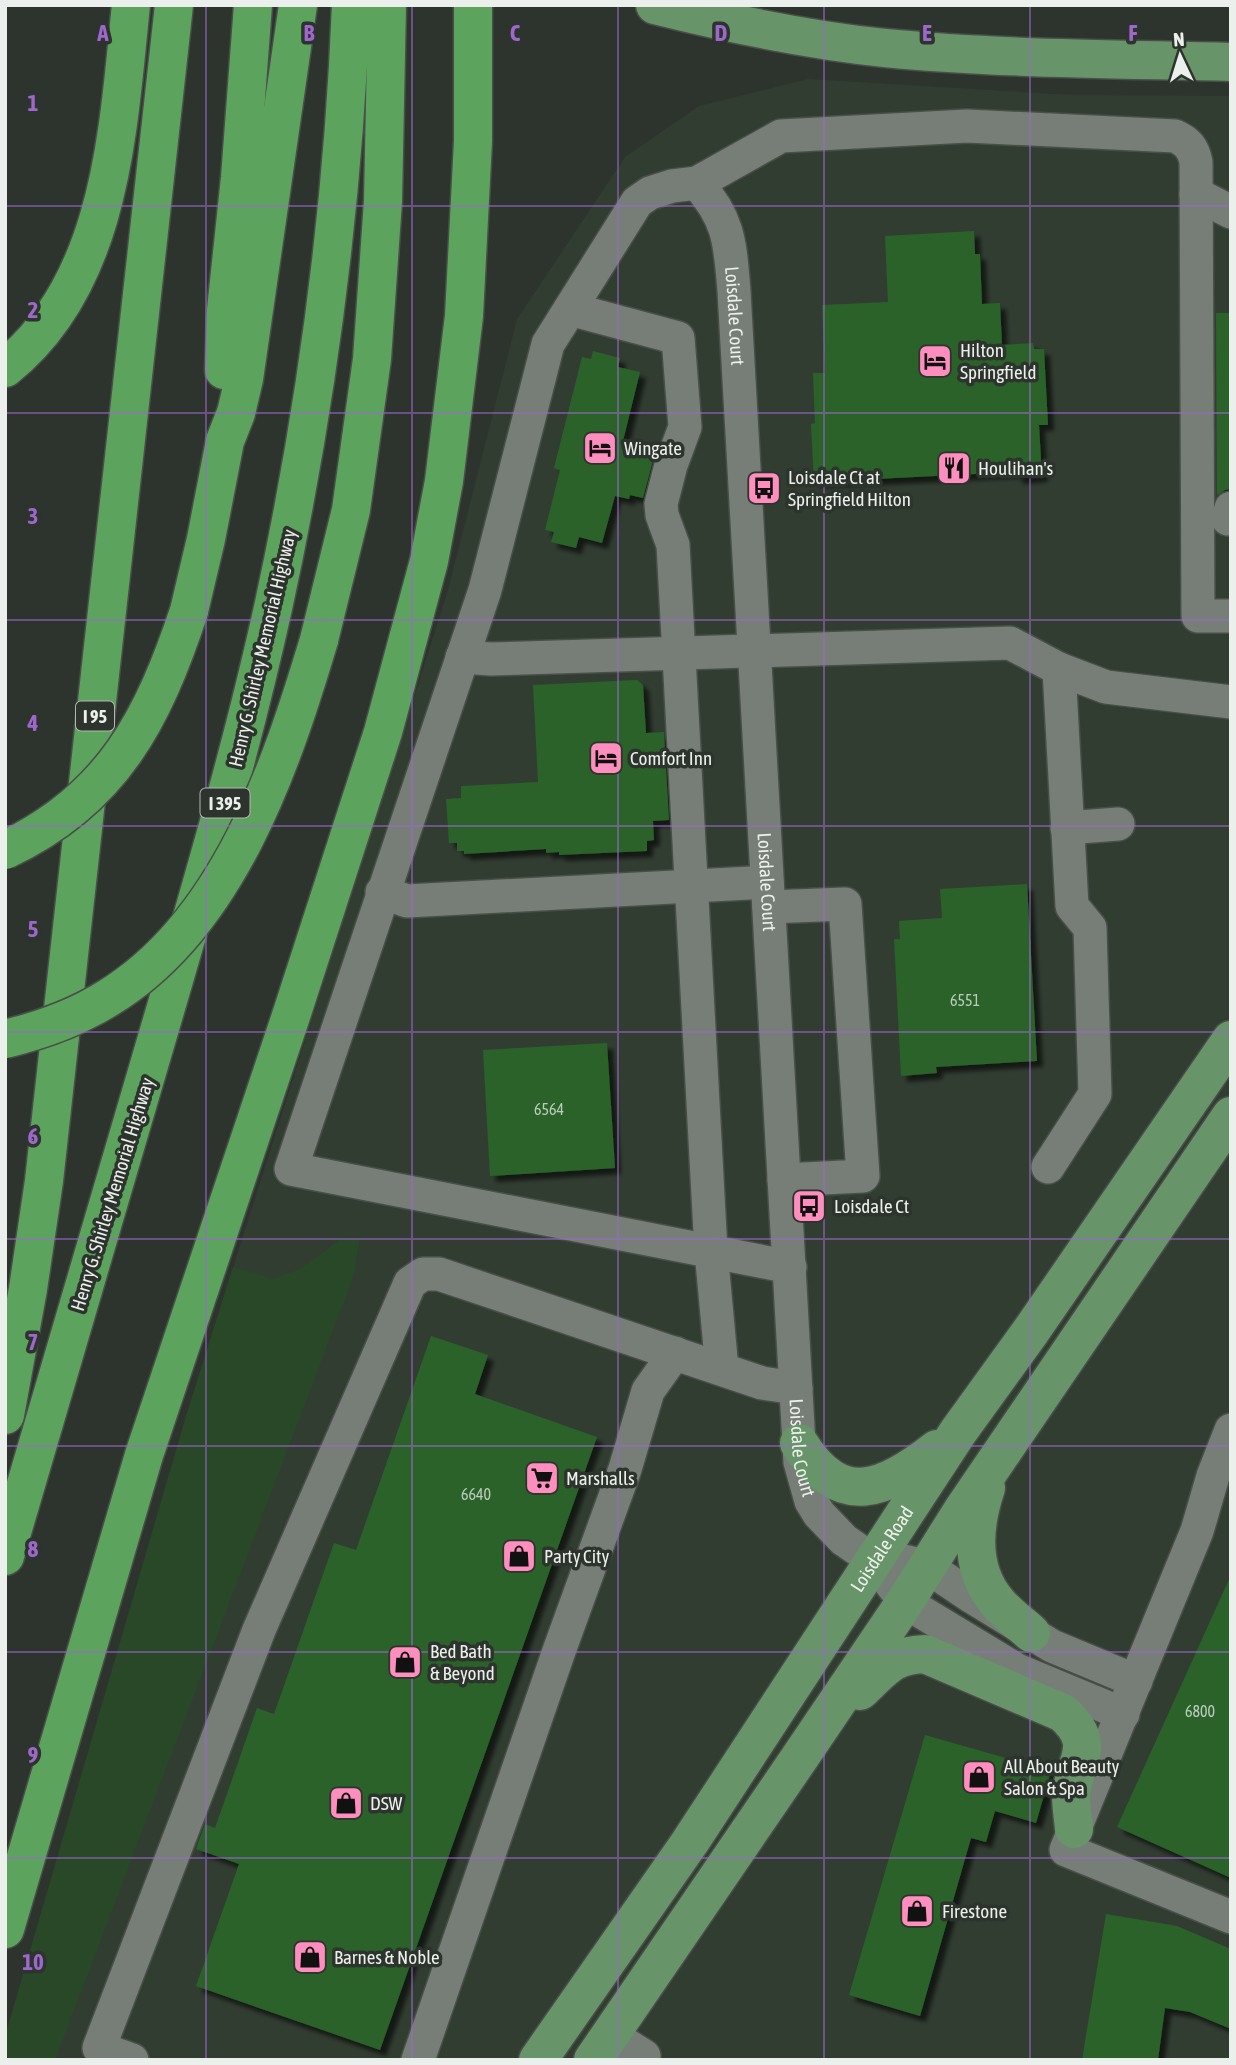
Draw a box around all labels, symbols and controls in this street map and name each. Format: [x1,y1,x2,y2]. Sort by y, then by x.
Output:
text: A [96,20,109,46]
text: B [304,20,315,46]
text: C [510,20,521,46]
text: D [715,20,728,46]
text: E [922,20,932,46]
text: F [1128,20,1138,46]
north arrow [1145,21,1215,91]
text: N [1172,28,1185,50]
text: 1 [28,90,39,116]
street label: Loisdale Court [721,265,749,366]
text: 2 [28,297,38,323]
place label: Hilton Springfield [960,339,1036,383]
hotel icon: Hilton Springfield [916,342,954,380]
hotel icon: Wingate [581,429,619,467]
place label: Wingate [624,437,682,459]
restaurant icon: Houlihan's [935,449,973,487]
place label: Houlihan's [978,457,1054,479]
place label: Loisdale Ct at Springfield Hilton [788,466,911,510]
bus stop icon: Loisdale Ct at Springfield Hilton [745,469,783,507]
text: 3 [28,503,38,529]
street label: Henry G. Shirley Memorial Highway [224,527,300,769]
road number: I 95 [76,702,114,730]
text: 4 [27,710,39,736]
hotel icon: Comfort Inn [587,739,625,777]
place label: Comfort Inn [630,747,712,769]
road number: I 395 [201,788,250,818]
street label: Loisdale Court [754,832,781,932]
text: 5 [28,916,39,942]
house number: 6551 [950,991,980,1009]
street label: Henry G. Shirley Memorial Highway [66,1074,158,1313]
house number: 6564 [534,1100,564,1118]
text: 6 [28,1123,39,1149]
bus stop icon: Loisdale Ct [790,1187,828,1225]
place label: Loisdale Ct [834,1195,909,1217]
text: 7 [28,1329,38,1355]
street label: Loisdale Court [785,1398,820,1499]
supermarket icon: Marshalls [523,1459,561,1497]
place label: Marshalls [566,1467,635,1489]
house number: 6640 [461,1485,491,1503]
street label: Loisdale Road [846,1502,918,1596]
text: 8 [28,1536,39,1562]
shop icon: Party City [500,1537,538,1575]
place label: Party City [544,1545,609,1567]
place label: Bed Bath & Beyond [430,1640,495,1684]
shop icon: Bed Bath & Beyond [386,1643,424,1681]
house number: 6800 [1185,1702,1215,1720]
text: 9 [28,1742,39,1768]
place label: All About Beauty Salon & Spa [1004,1755,1120,1799]
shop icon: All About Beauty Salon & Spa [960,1758,998,1796]
shop icon: DSW [327,1784,365,1822]
place label: DSW [370,1792,403,1814]
shop icon: Firestone [898,1892,936,1930]
place label: Firestone [942,1900,1007,1922]
shop icon: Barnes & Noble [291,1938,329,1976]
place label: Barnes & Noble [334,1946,440,1968]
text: 10 [22,1949,44,1975]

